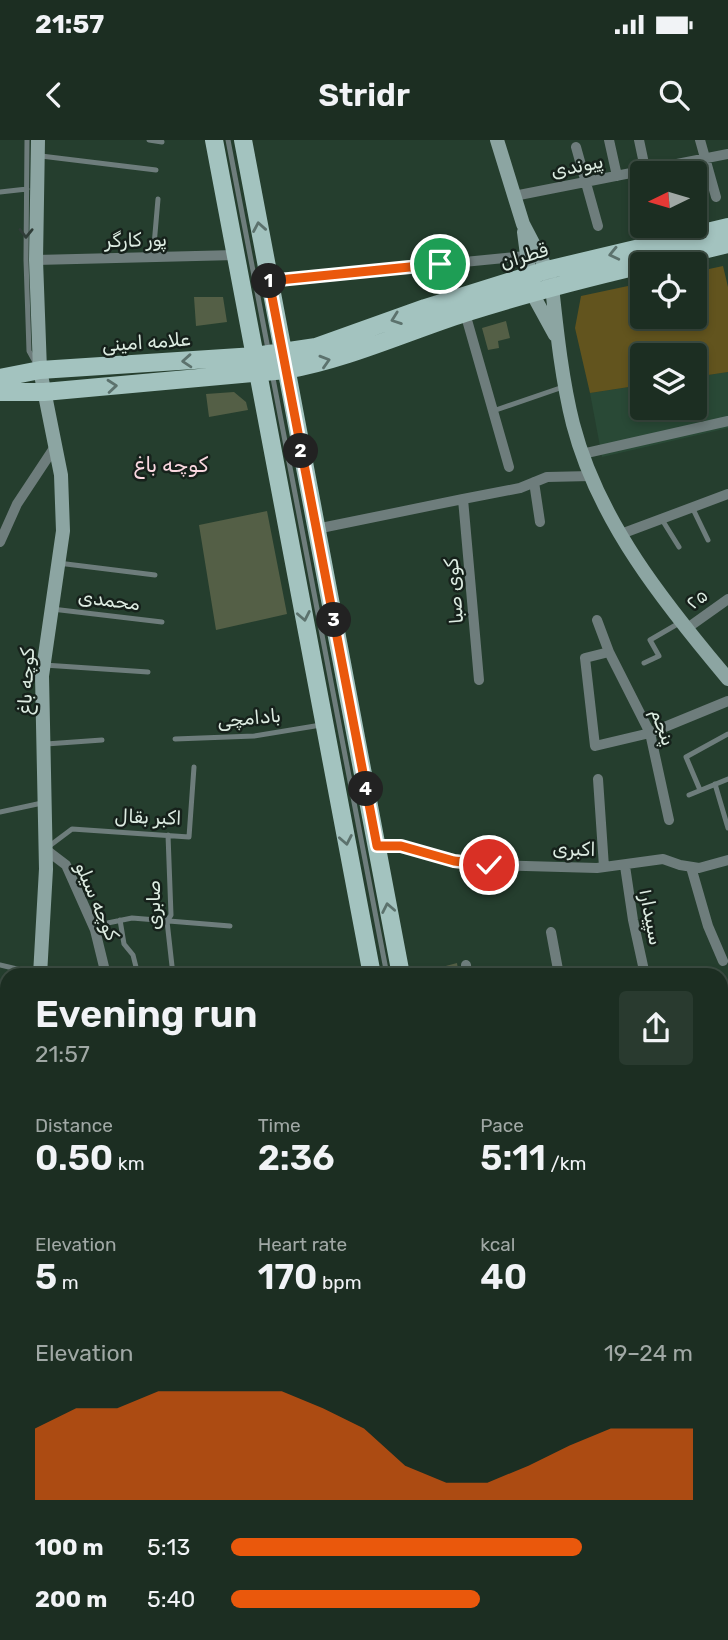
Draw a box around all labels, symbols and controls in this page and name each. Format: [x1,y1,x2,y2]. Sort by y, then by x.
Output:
text: 21:57 [35,9,104,40]
icon: back [35,76,73,114]
text: Stridr [318,76,410,114]
icon: search [655,76,693,114]
street label: پیوندی [549,150,605,184]
north arrow [630,161,707,238]
map controls [630,161,707,420]
one-way arrow [252,221,267,233]
one-way arrow [18,228,34,238]
street label: پور کارگر [104,228,167,254]
pin [410,234,470,294]
street label: قطران [497,238,551,274]
icon: arrive [421,245,459,283]
one-way arrow [608,246,620,260]
button: locate [630,252,707,329]
pin: 1 [252,264,286,298]
text: 1 [264,269,273,292]
one-way arrow [390,311,402,325]
street label: علامه امینی [101,327,191,357]
button: layers [630,343,707,420]
one-way arrow [181,353,192,368]
one-way arrow [319,355,331,369]
one-way arrow [107,379,118,394]
pin: 2 [284,434,318,468]
text: 2 [294,439,307,462]
district label: کوچه باغ [134,452,209,479]
street label: کوی صبا [440,557,468,625]
street label: ۲۵ [682,583,712,615]
street label: محمدی [77,585,141,615]
pin: 3 [316,602,352,638]
text: 3 [327,608,340,631]
one-way arrow [296,610,311,622]
street label: کوچه باغ [13,646,41,715]
street label: بادامچی [216,704,282,732]
street label: پنجم [644,705,680,749]
pin: 4 [348,772,384,806]
text: 4 [359,777,372,800]
street label: اکبر بقال [114,804,182,830]
one-way arrow [338,834,353,846]
pin [459,835,519,895]
street label: اکبری [552,837,596,861]
icon: check [470,846,508,884]
street label: کوچه سیلو [70,858,124,944]
street label: صابری [142,880,165,930]
street label: سپیدار۱ [632,887,668,948]
one-way arrow [382,902,397,914]
text: Evening run [35,991,258,1037]
button: share [619,991,693,1065]
text: 21:57 [35,1040,90,1068]
text: Distance [35,1114,113,1137]
text: Time [258,1114,301,1137]
text: Pace [480,1114,524,1137]
text: 0.50 [35,1137,113,1179]
text: 2:36 [258,1137,335,1179]
text: 5:11 [480,1137,546,1179]
text: km [113,1152,145,1175]
text: /km [546,1152,586,1175]
text: Elevation [35,1233,116,1256]
text: Heart rate [258,1233,347,1256]
text: kcal [480,1233,515,1256]
text: 5 [35,1256,57,1298]
text: 170 [258,1256,317,1298]
text: 40 [480,1256,527,1298]
text: m [57,1271,79,1294]
text: bpm [317,1271,362,1294]
text: Elevation [35,1339,134,1367]
text: 19–24 m [604,1339,693,1367]
text: 100 m [35,1533,104,1561]
text: 5:13 [147,1533,190,1561]
text: 200 m [35,1585,107,1613]
text: 5:40 [147,1585,195,1613]

